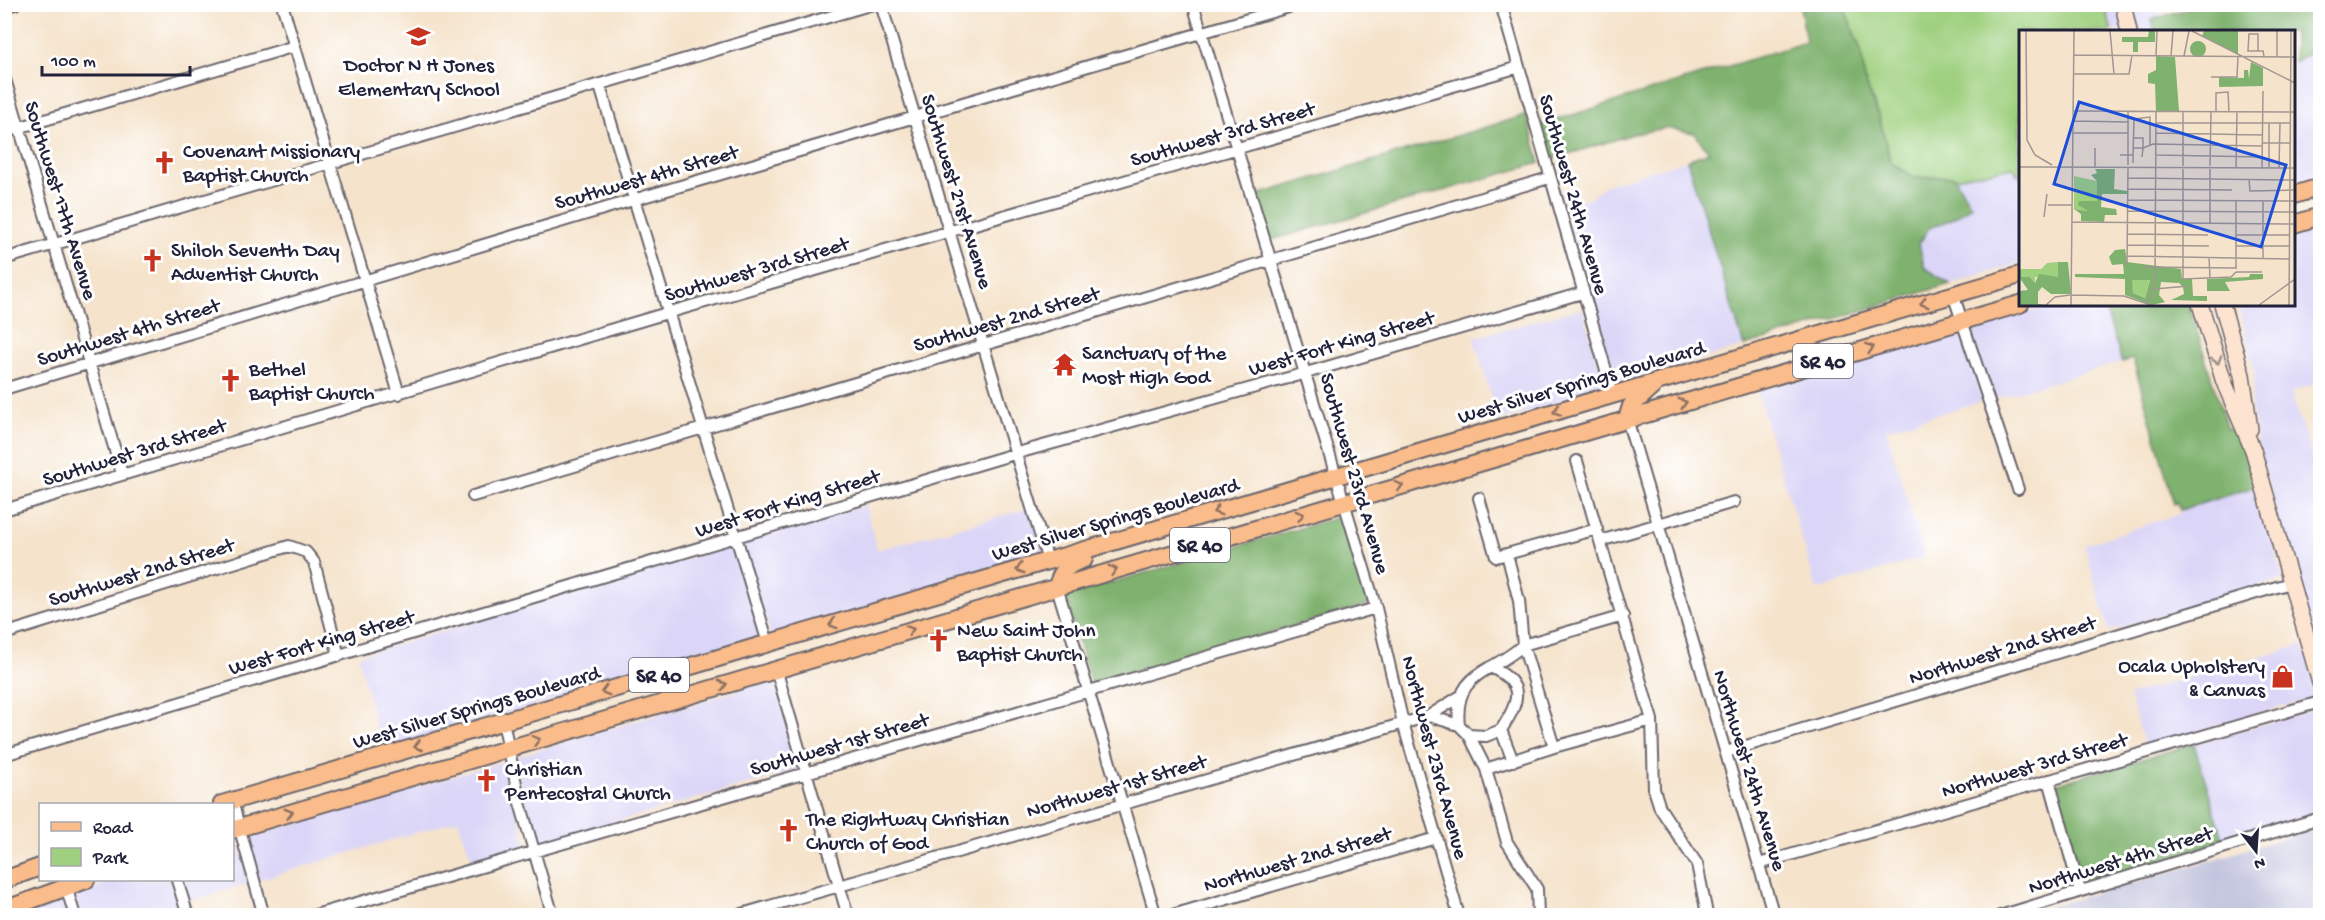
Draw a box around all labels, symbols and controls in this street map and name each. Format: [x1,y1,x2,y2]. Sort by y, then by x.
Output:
school or university icon: Doctor N H Jones Elementary School [406,23,432,49]
inset map [2019,30,2295,306]
scale bar [42,39,190,77]
text: 100 m [50,52,96,73]
place label: Doctor N H Jones Elementary School [338,55,500,104]
street label: Southwest 21st Avenue [913,92,996,293]
street label: Southwest 24th Avenue [1531,92,1612,299]
street label: Southwest 3rd Street [1128,97,1320,175]
street label: Southwest 17th Avenue [17,99,101,304]
place label: Covenant Missionary Baptist Church [182,141,360,190]
street label: Southwest 4th Street [552,141,744,217]
church icon: Covenant Missionary Baptist Church [152,149,178,175]
street label: Southwest 3rd Street [662,232,854,310]
place label: Shiloh Seventh Day Adventist Church [171,240,340,289]
church icon: Shiloh Seventh Day Adventist Church [140,248,166,274]
street label: Southwest 2nd Street [911,282,1105,360]
street label: Southwest 4th Street [35,294,226,374]
one-way arrow [1919,296,1930,308]
street label: West Fort King Street [1246,306,1440,384]
street label: West Silver Springs Boulevard [1456,337,1710,432]
place label: Sanctuary of the Most High God [1082,343,1227,392]
one-way arrow [1864,343,1875,355]
road number: SR 40 [1793,344,1853,378]
temple icon: Sanctuary of the Most High God [1051,351,1077,377]
one-way arrow [2210,355,2222,365]
place label: Bethel Baptist Church [248,359,375,408]
church icon: Bethel Baptist Church [218,367,244,393]
street label: Southwest 23rd Avenue [1312,371,1394,578]
one-way arrow [1677,398,1688,410]
one-way arrow [1552,404,1563,416]
street label: Southwest 3rd Street [40,414,232,494]
street label: West Fort King Street [693,465,886,545]
street label: West Silver Springs Boulevard [990,474,1244,569]
one-way arrow [1393,481,1404,493]
one-way arrow [1213,504,1223,516]
one-way arrow [1294,510,1305,522]
road number: SR 40 [1170,528,1230,562]
street label: Southwest 2nd Street [46,534,240,614]
one-way arrow [1015,562,1026,574]
one-way arrow [1107,565,1118,577]
street label: West Fort King Street [226,605,420,683]
street label: Northwest 2nd Street [1907,611,2102,693]
one-way arrow [828,617,839,629]
place label: New Saint John Baptist Church [956,620,1096,669]
one-way arrow [904,625,915,637]
church icon: New Saint John Baptist Church [926,628,952,654]
street label: Northwest 23rd Avenue [1393,654,1472,863]
place label: Ocala Upholstery & Canvas [2118,656,2266,705]
road number: SR 40 [629,658,689,692]
street label: West Silver Springs Boulevard [351,662,605,757]
shop icon: Ocala Upholstery & Canvas [2270,664,2296,690]
street label: Northwest 24th Avenue [1705,668,1790,875]
one-way arrow [717,680,728,692]
one-way arrow [600,684,611,696]
street label: Southwest 1st Street [748,708,934,784]
street label: Northwest 3rd Street [1939,728,2133,806]
one-way arrow [530,735,541,747]
one-way arrow [413,739,424,751]
street label: Northwest 1st Street [1024,750,1212,826]
place label: Christian Pentecostal Church [504,759,671,808]
church icon: Christian Pentecostal Church [474,767,500,793]
legend [39,803,234,881]
one-way arrow [283,808,293,820]
place label: The Rightway Christian Church of God [805,809,1009,858]
church icon: The Rightway Christian Church of God [775,817,801,843]
text: Road [93,819,134,840]
north arrow [2226,821,2286,881]
street label: Northwest 2nd Street [1201,822,1397,900]
street label: Northwest 4th Street [2026,822,2218,902]
text: Park [92,849,129,870]
text: N [2251,851,2267,873]

